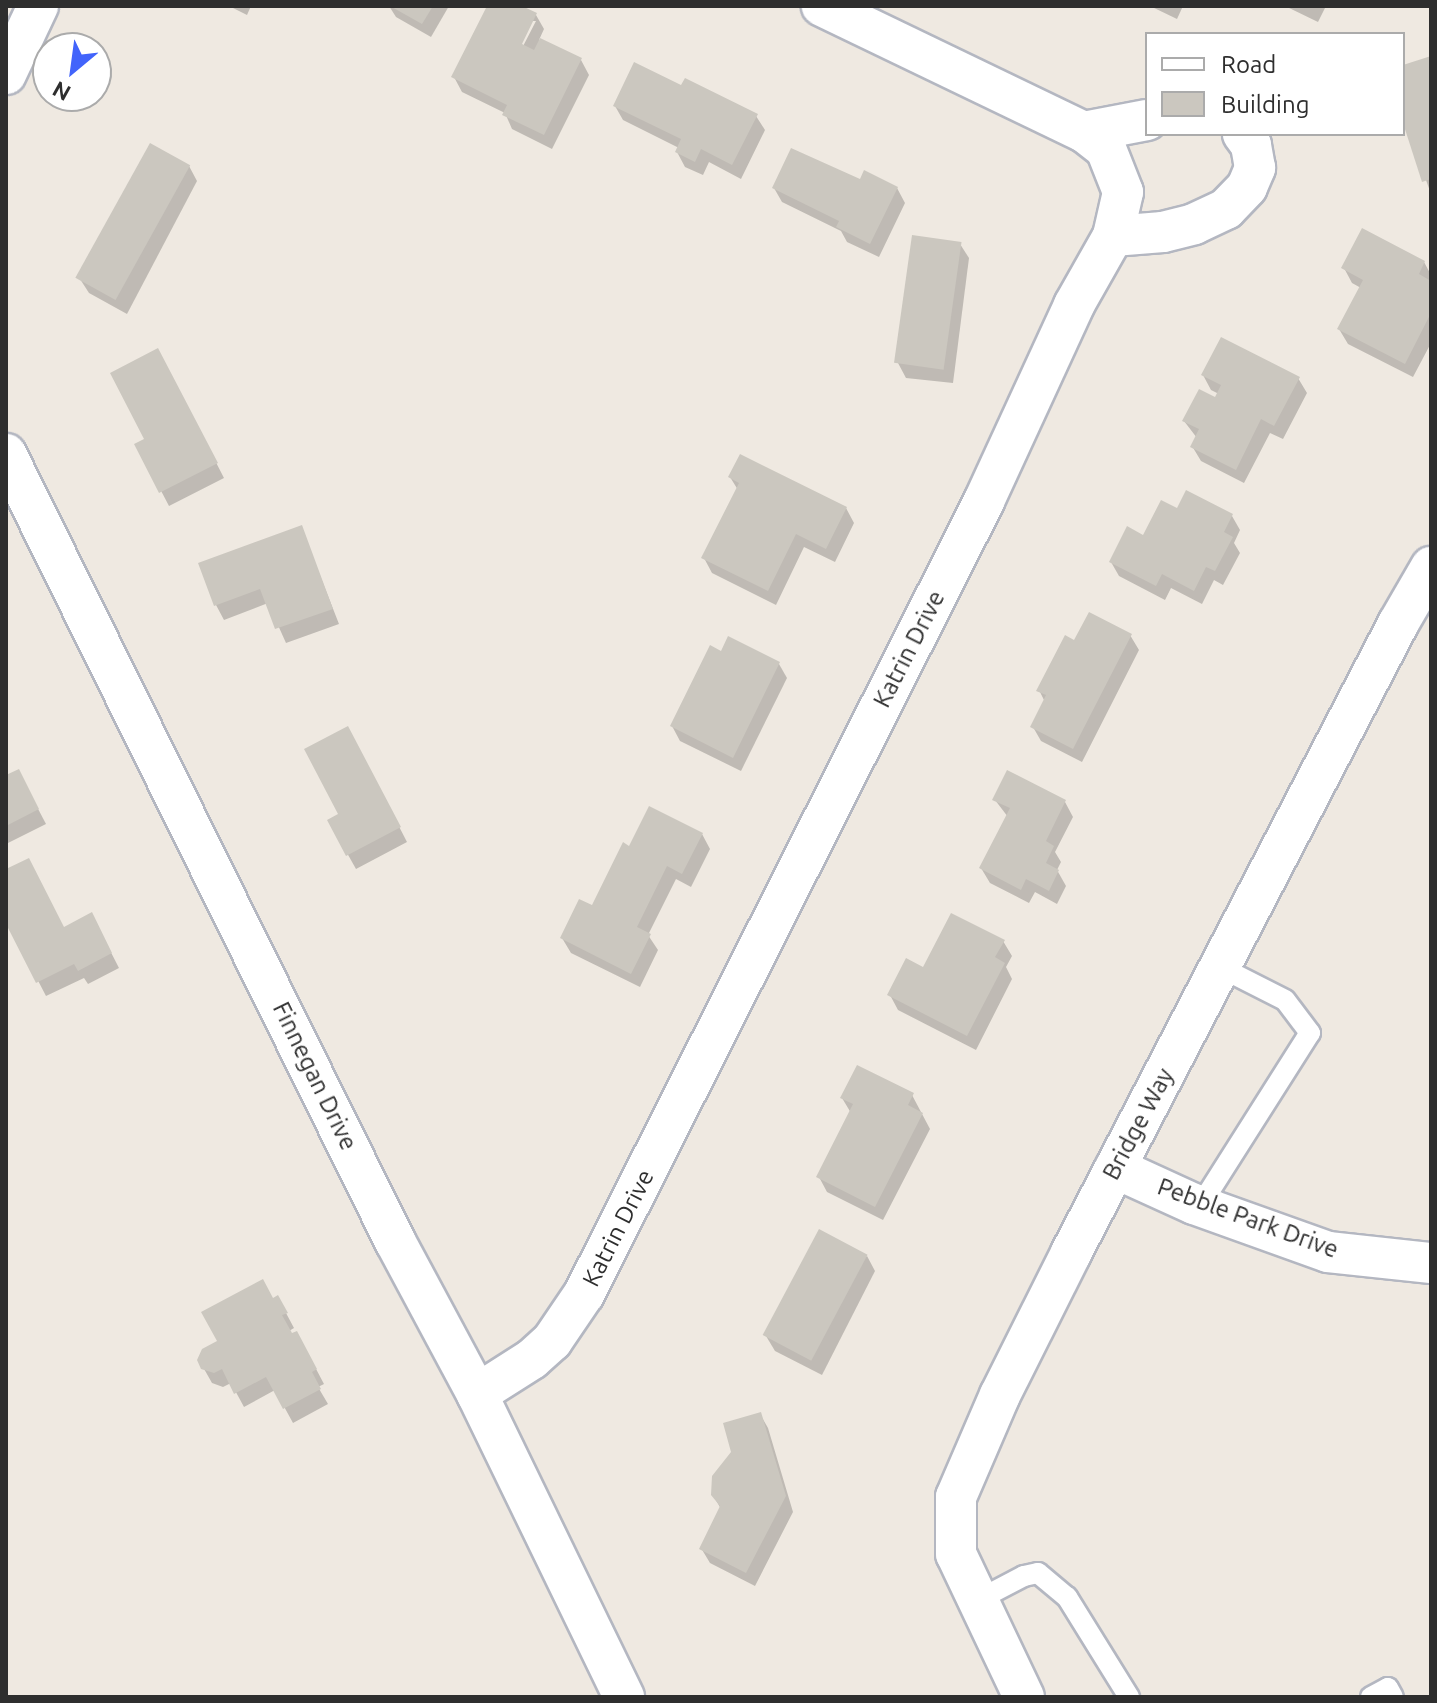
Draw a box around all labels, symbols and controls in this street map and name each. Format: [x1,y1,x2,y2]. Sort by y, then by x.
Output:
north arrow [32,32,112,112]
legend [1145,32,1405,136]
text: Road [1221,51,1276,78]
text: N [48,77,74,107]
text: Building [1221,91,1309,118]
street label: Katrin Drive [867,586,951,712]
street label: Finnegan Drive [267,997,363,1155]
street label: Bridge Way [1097,1063,1179,1185]
street label: Katrin Drive [576,1165,660,1291]
street label: Pebble Park Drive [1154,1172,1342,1264]

